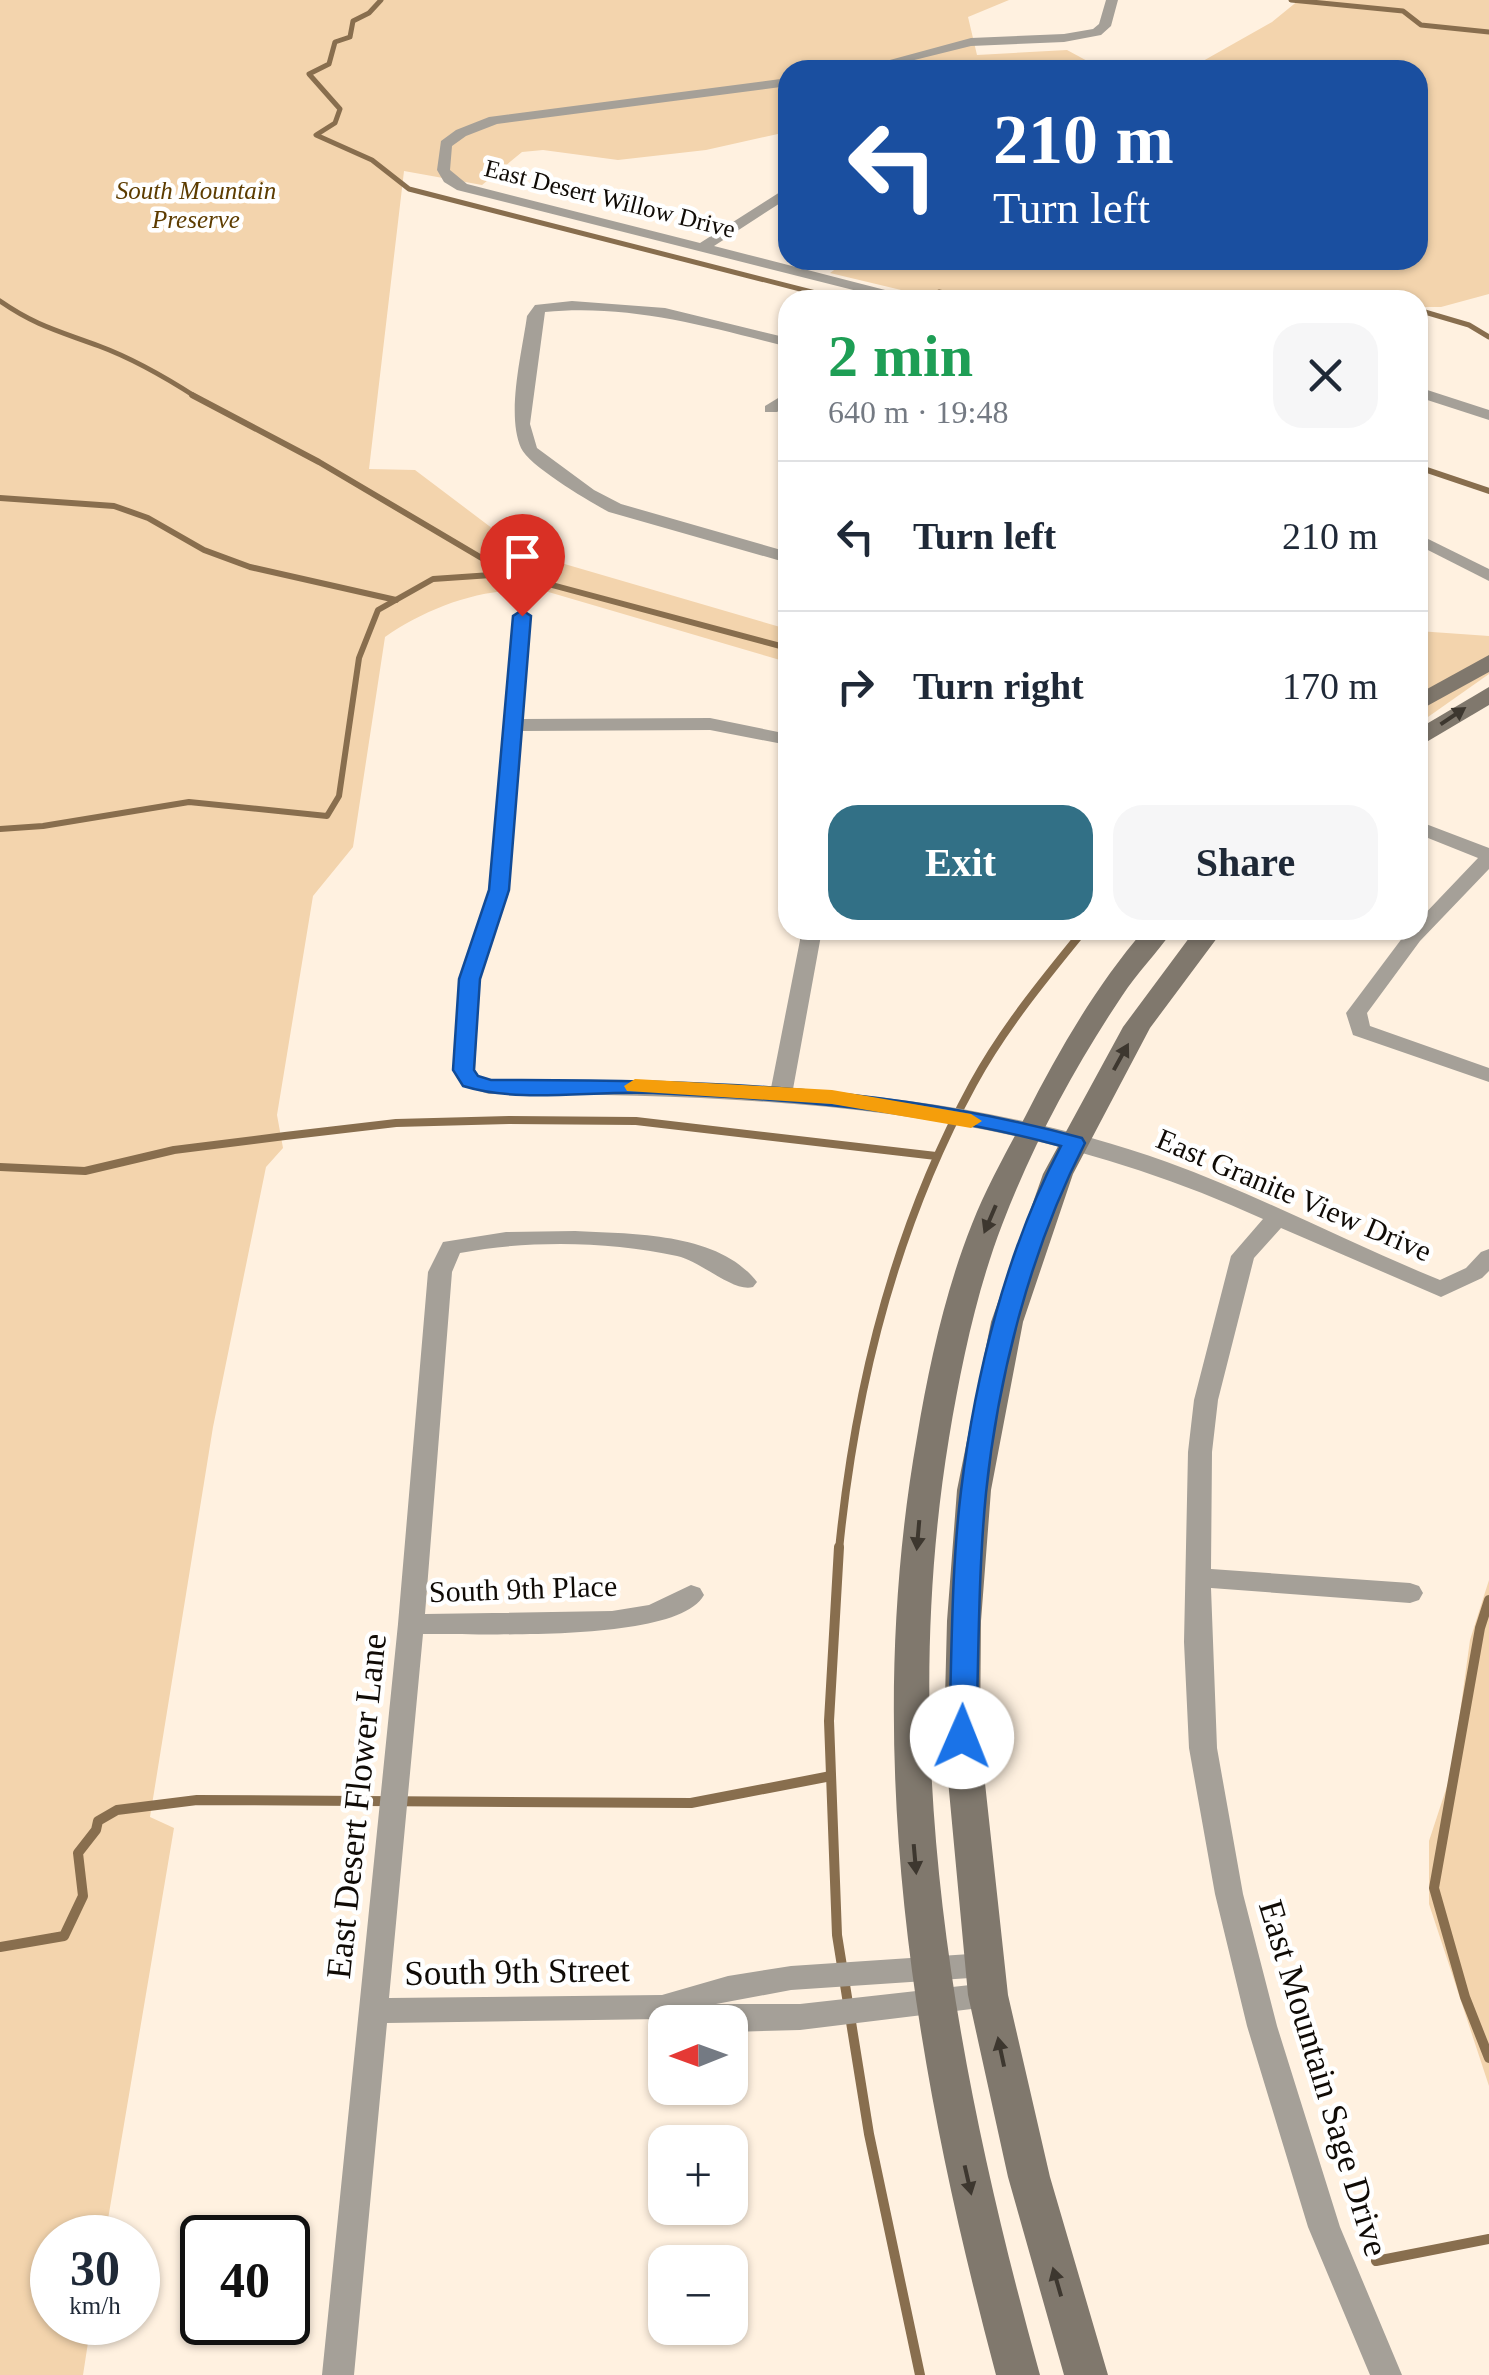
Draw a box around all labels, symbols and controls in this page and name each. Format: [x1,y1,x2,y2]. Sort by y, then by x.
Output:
icon: left [828,100,958,230]
text: 210 m [993,101,1174,178]
street label: East Desert Willow Drive [482,154,738,243]
park label: South Mountain Preserve [116,177,276,233]
text: Turn left [993,183,1150,233]
text: 2 min [828,323,973,389]
button: close [1273,323,1378,428]
text: 640 m · 19:48 [828,394,1008,430]
icon: left [828,509,883,564]
pin [480,514,565,617]
text: Turn left [913,515,1056,557]
text: 210 m [1282,515,1378,557]
icon: arrive [495,529,550,584]
icon: right [828,659,883,714]
text: Turn right [913,665,1084,707]
text: 170 m [1282,665,1378,707]
one-way arrow [1439,707,1466,726]
button: Exit [828,805,1093,920]
button: Share [1113,805,1378,920]
one-way arrow [1111,1043,1129,1071]
street label: East Granite View Drive [1152,1122,1436,1267]
one-way arrow [982,1204,998,1234]
one-way arrow [910,1520,926,1551]
street label: South 9th Place [428,1569,618,1608]
street label: East Desert Flower Lane [319,1631,394,1981]
position arrow [910,1685,1014,1789]
one-way arrow [907,1844,923,1876]
street label: East Mountain Sage Drive [1251,1895,1396,2261]
street label: South 9th Street [404,1950,630,1993]
north arrow [648,2005,748,2105]
map controls [648,2005,748,2345]
one-way arrow [993,2036,1008,2067]
button: + [648,2125,748,2225]
one-way arrow [961,2165,976,2196]
speed limit sign: 40 [180,2215,310,2345]
text: 30 [70,2240,120,2296]
button: − [648,2245,748,2345]
one-way arrow [1049,2266,1064,2297]
text: km/h [69,2292,121,2319]

